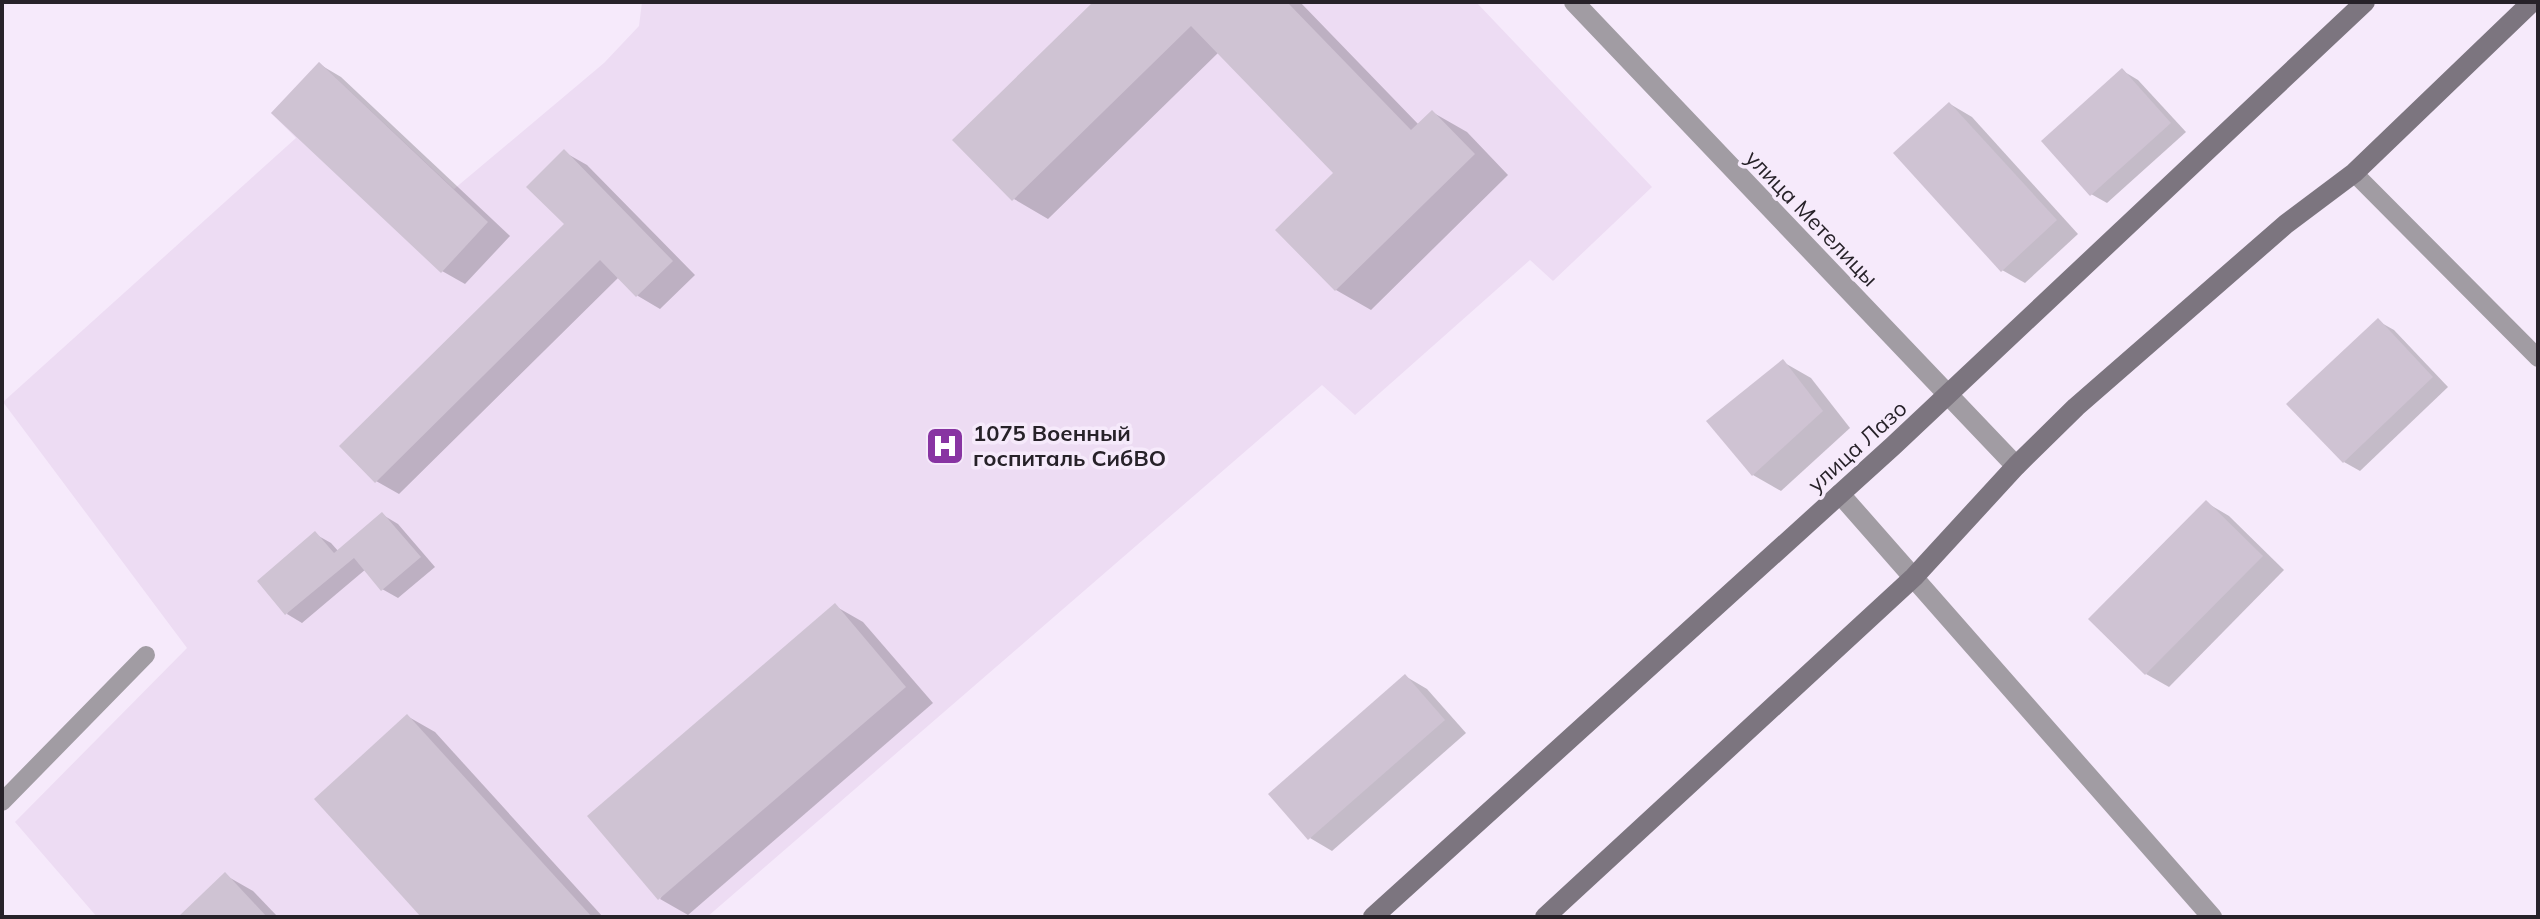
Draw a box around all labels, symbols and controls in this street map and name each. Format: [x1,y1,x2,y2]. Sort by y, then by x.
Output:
street label: улица Метелицы [1740,144,1884,292]
street label: улица Лазо [1802,394,1912,498]
place label: 1075 Военный госпиталь СибВО [973,419,1166,472]
hospital icon: 1075 Военный госпиталь СибВО [924,425,966,467]

